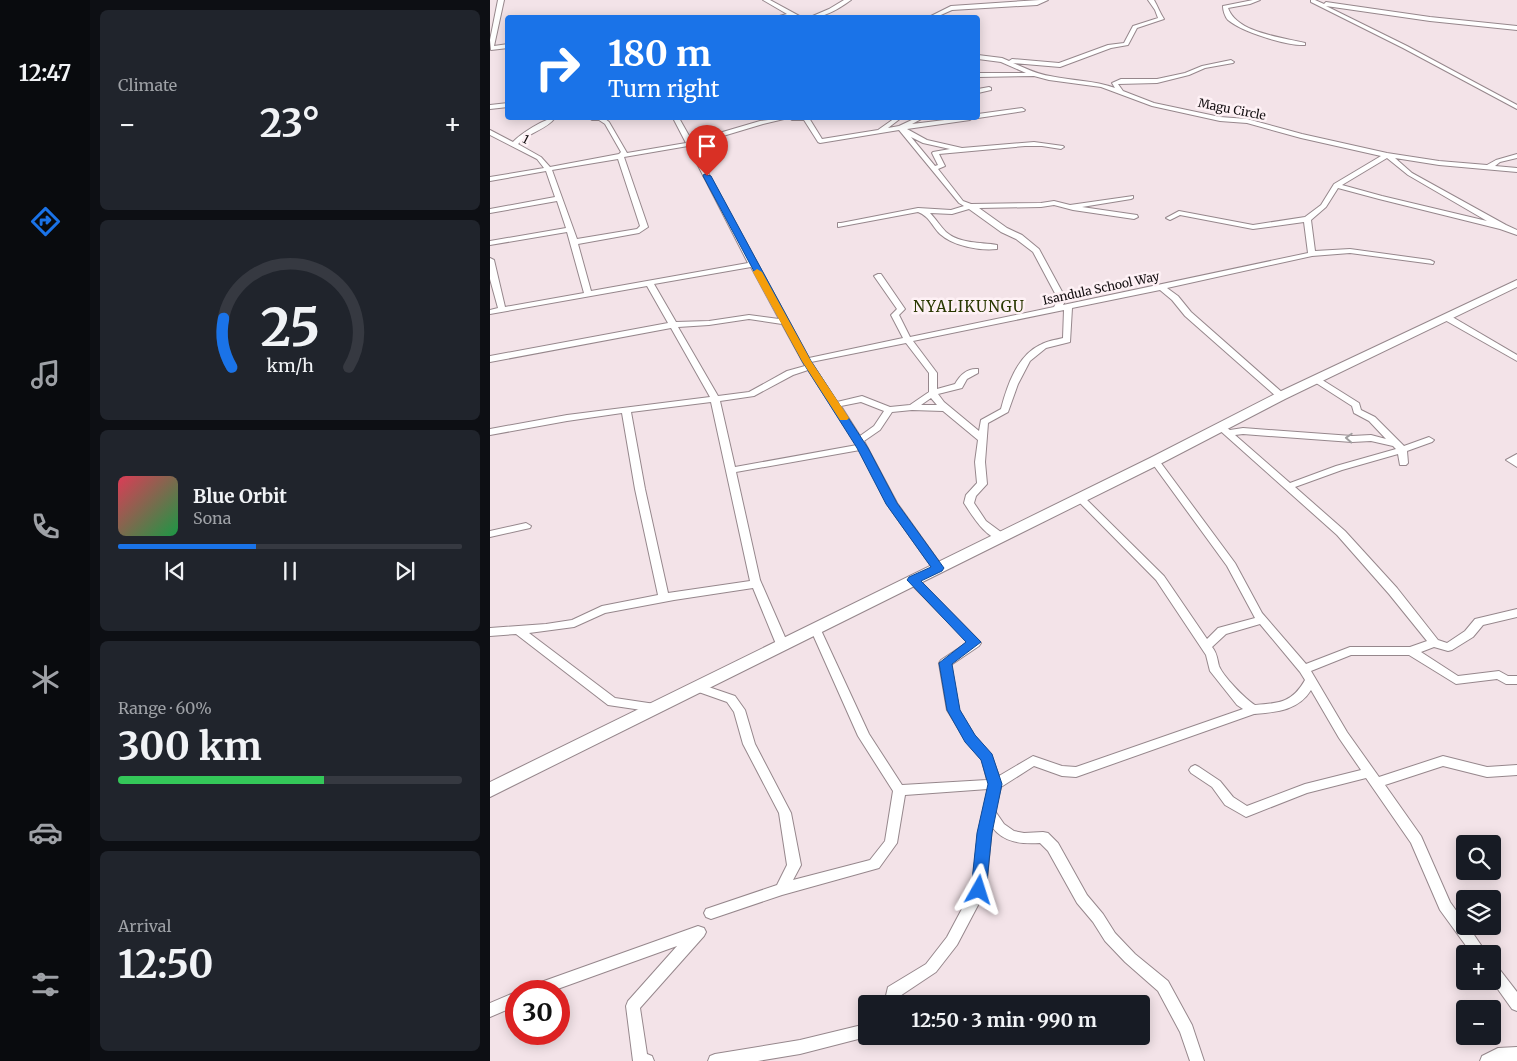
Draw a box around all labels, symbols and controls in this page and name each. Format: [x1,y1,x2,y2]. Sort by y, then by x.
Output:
text: 180 m [608,32,711,76]
icon: right [525,35,590,100]
text: 12:47 [19,59,71,87]
text: Climate [118,75,177,95]
text: Turn right [608,75,719,103]
street label: Magu Circle [1197,95,1267,123]
text: 23° [260,100,320,147]
text: − [118,106,137,142]
text: + [443,106,462,142]
pin [686,125,728,176]
street label: 1 [520,131,532,147]
icon: arrive [693,132,721,160]
icon: directions [28,204,63,239]
street label: Isandula School Way [1041,268,1161,308]
text: 25 [260,295,320,360]
district label: NYALIKUNGU [913,297,1025,316]
text: km/h [266,354,314,377]
icon: music [28,357,63,392]
one-way arrow [1345,433,1353,444]
text: Blue Orbit [193,484,287,508]
text: Sona [193,508,231,528]
icon: phone [28,509,63,544]
icon: previous [161,557,189,585]
icon: pause [276,557,304,585]
icon: next [391,557,419,585]
icon: climate [28,662,63,697]
text: Range · 60% [118,698,212,718]
text: 300 km [118,723,262,770]
icon: car [28,815,63,850]
map controls [1456,835,1501,1045]
button: search [1456,835,1501,880]
position arrow [952,863,1004,915]
button: layers [1456,890,1501,935]
text: Arrival [118,916,171,936]
text: 12:50 [118,941,213,988]
button: + [1456,945,1501,990]
icon: filters [28,967,63,1002]
speed limit sign: 30 [505,980,570,1045]
button: − [1456,1000,1501,1045]
text: 12:50 · 3 min · 990 m [911,1008,1097,1032]

